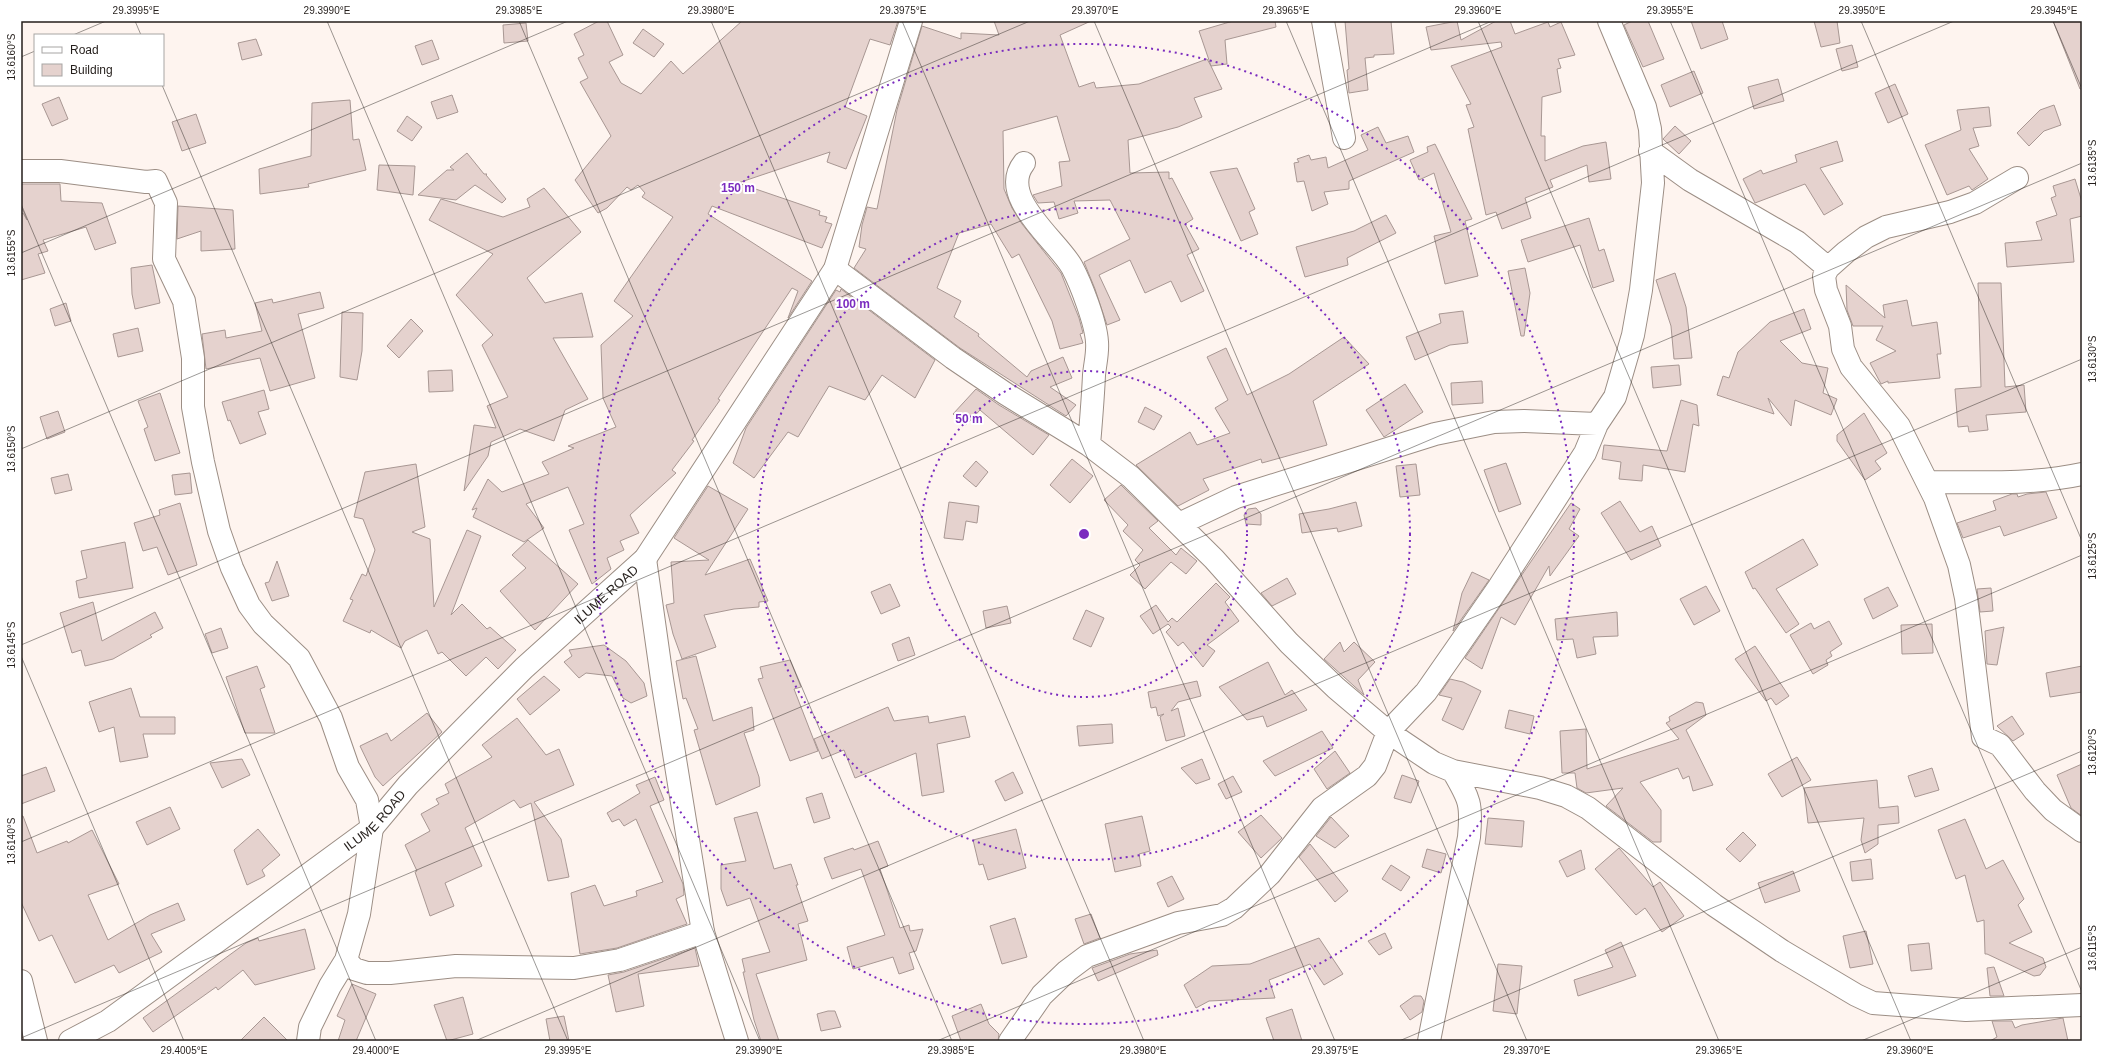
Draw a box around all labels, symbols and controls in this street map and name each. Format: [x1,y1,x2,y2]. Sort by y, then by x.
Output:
text: 29.3995°E [113,5,160,16]
text: 29.3990°E [304,5,351,16]
text: 29.3985°E [496,5,543,16]
text: 29.3980°E [688,5,735,16]
text: 29.3975°E [880,5,927,16]
text: 29.3970°E [1072,5,1119,16]
text: 29.3965°E [1263,5,1310,16]
text: 29.3960°E [1455,5,1502,16]
text: 29.3955°E [1647,5,1694,16]
text: 29.3950°E [1839,5,1886,16]
text: 29.3945°E [2031,5,2078,16]
text: 13.6160°S [6,33,17,80]
legend [34,34,164,86]
text: Road [70,43,99,57]
text: Building [70,63,113,77]
text: 13.6135°S [2087,139,2098,186]
text: 150 m [721,181,755,195]
text: 13.6155°S [6,229,17,276]
text: 100 m [836,297,870,311]
text: 13.6130°S [2087,335,2098,382]
text: 50 m [955,412,983,426]
text: 13.6150°S [6,425,17,472]
centre of rings [1077,527,1091,541]
text: 13.6125°S [2087,532,2098,579]
street label: ILUME ROAD [571,562,641,627]
text: 13.6145°S [6,621,17,668]
text: 13.6120°S [2087,728,2098,775]
street label: ILUME ROAD [341,787,409,854]
text: 13.6140°S [6,817,17,864]
text: 13.6115°S [2087,925,2098,971]
text: 29.4005°E [161,1045,208,1056]
text: 29.4000°E [353,1045,400,1056]
text: 29.3995°E [545,1045,592,1056]
text: 29.3990°E [736,1045,783,1056]
text: 29.3985°E [928,1045,975,1056]
text: 29.3980°E [1120,1045,1167,1056]
text: 29.3975°E [1312,1045,1359,1056]
text: 29.3970°E [1504,1045,1551,1056]
text: 29.3965°E [1696,1045,1743,1056]
text: 29.3960°E [1887,1045,1934,1056]

